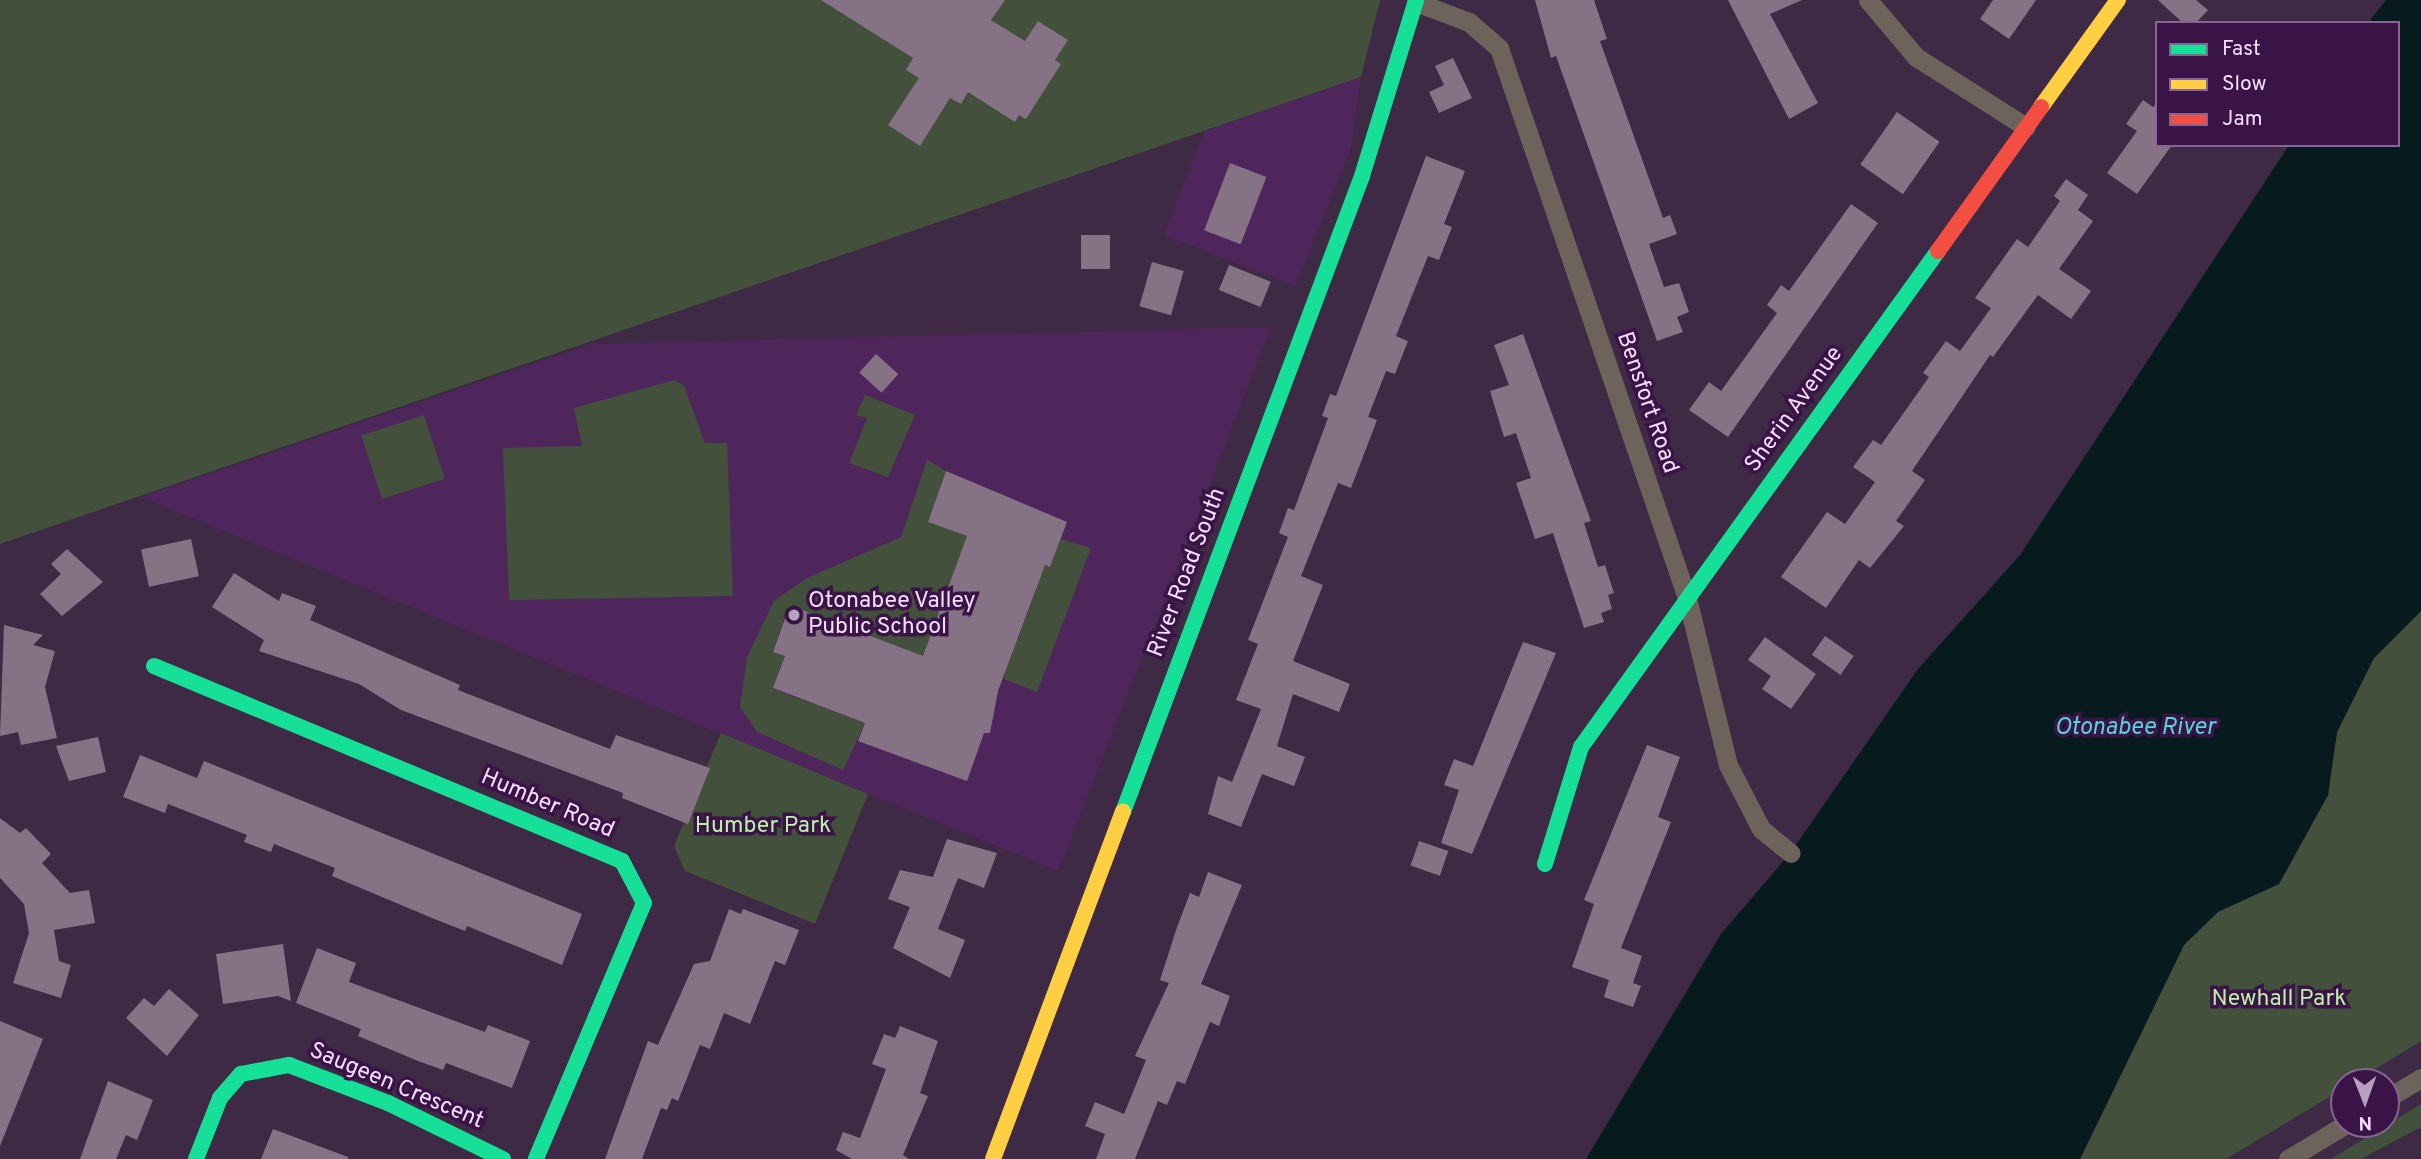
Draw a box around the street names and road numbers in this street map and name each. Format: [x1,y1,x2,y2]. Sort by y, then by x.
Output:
street label: Bensfort Road [1609,329,1683,477]
street label: Sherin Avenue [1740,341,1850,479]
street label: River Road South [1143,485,1233,661]
street label: Humber Road [476,765,618,845]
street label: Saugeen Crescent [305,1038,487,1136]

